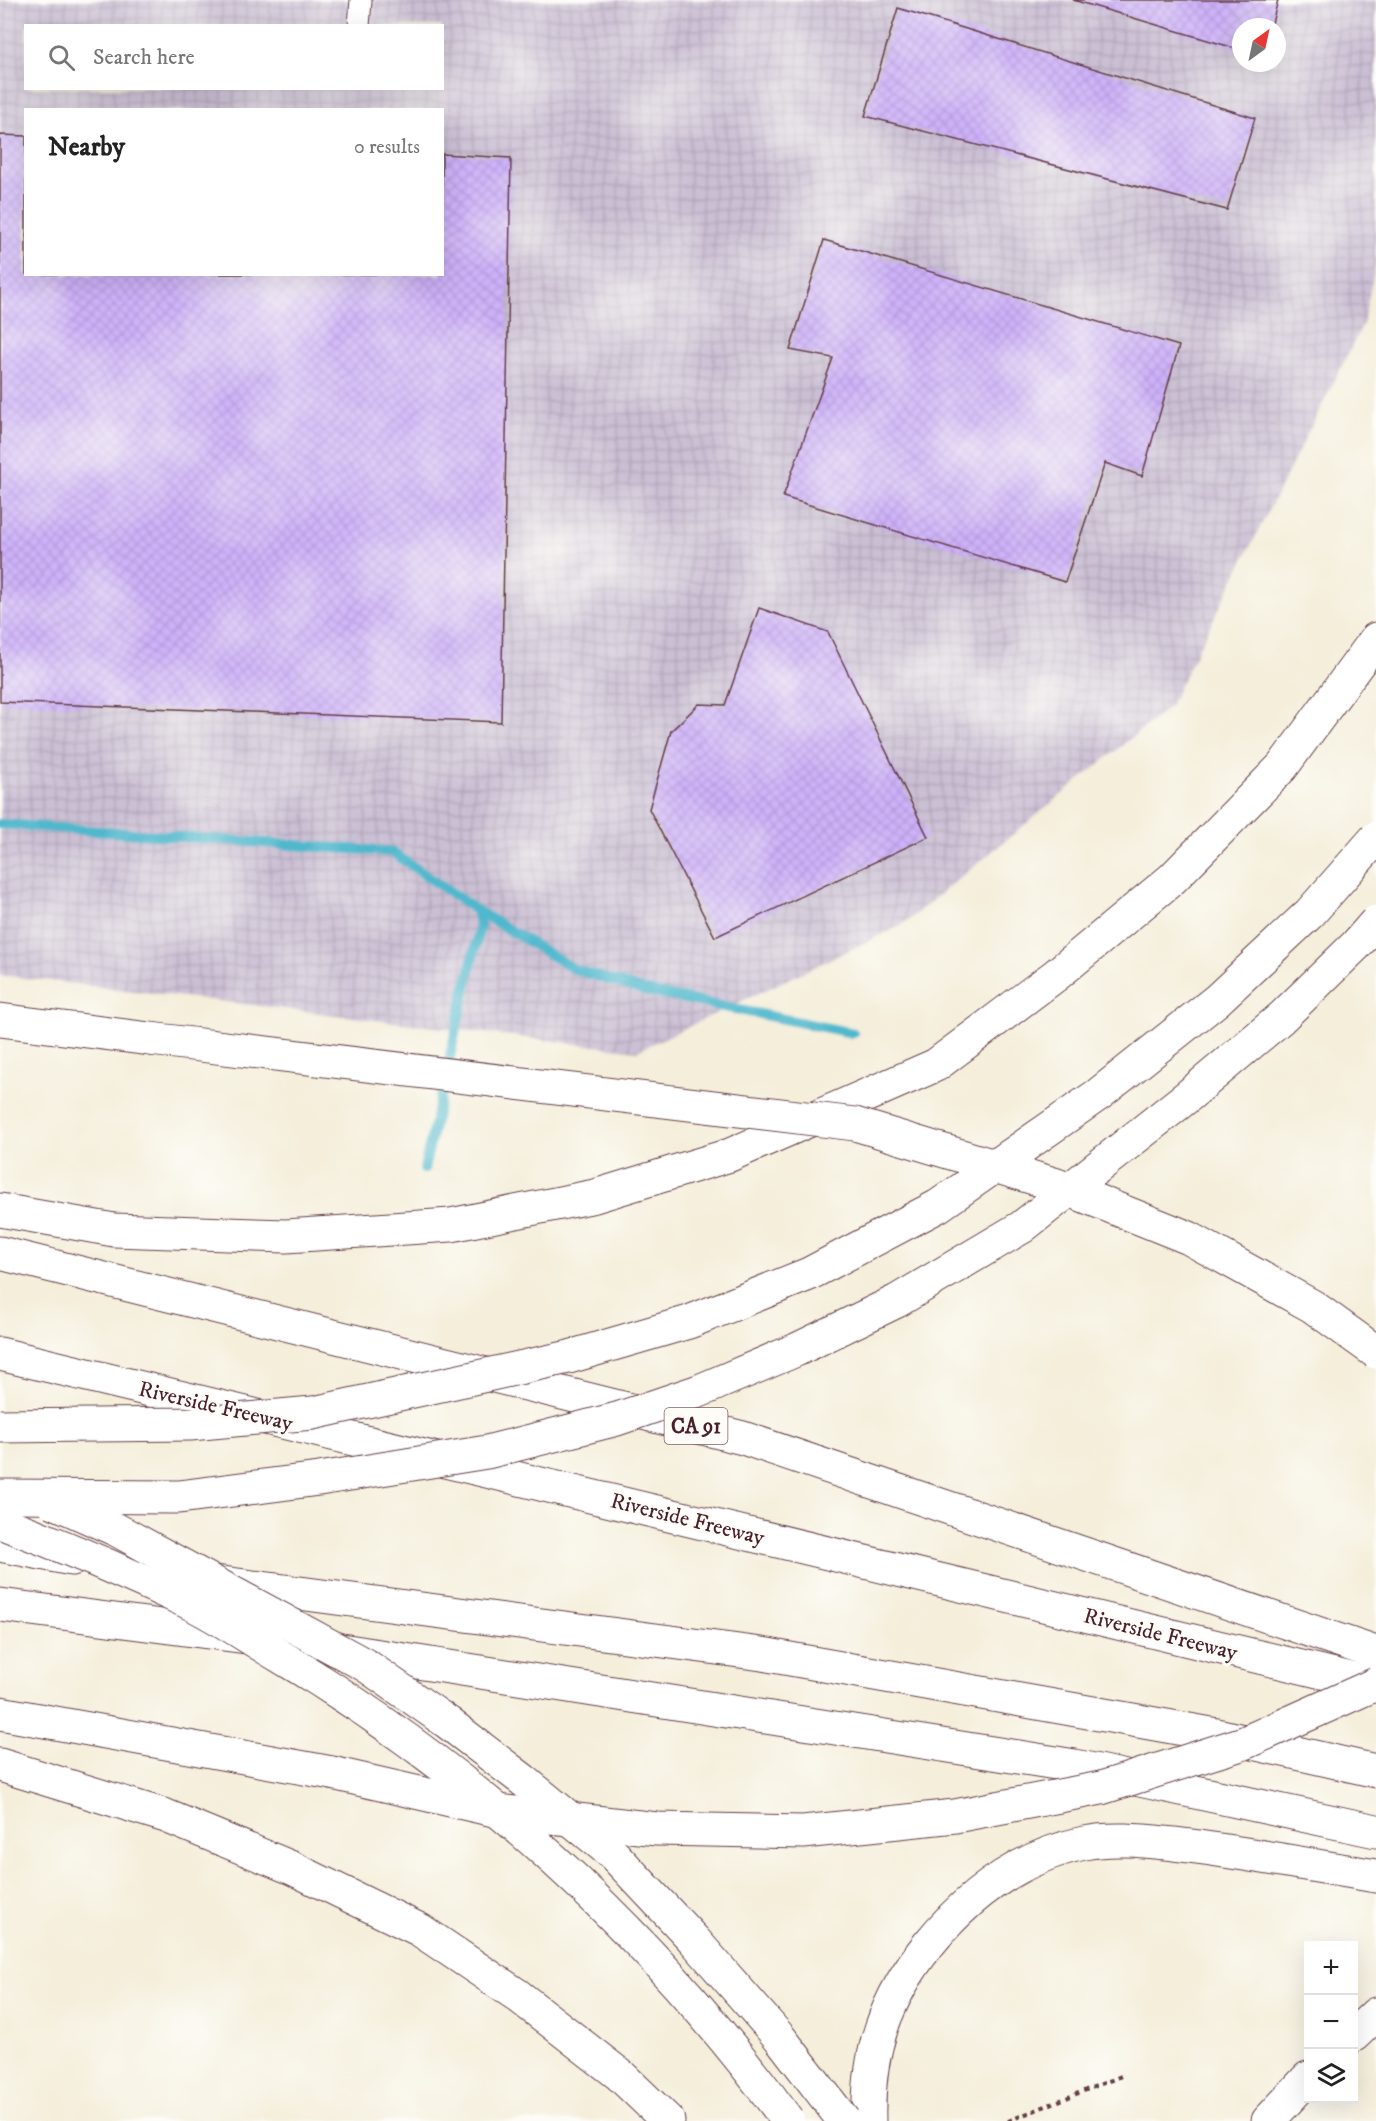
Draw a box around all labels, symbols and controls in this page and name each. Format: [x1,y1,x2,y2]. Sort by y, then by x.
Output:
north arrow [1232,18,1286,72]
search box [24,24,444,90]
icon: search [45,41,78,74]
text: Search here [93,44,195,71]
text: Nearby [48,131,125,164]
text: 0 results [354,135,420,160]
street label: Riverside Freeway [136,1376,296,1437]
road number: CA 91 [664,1408,728,1444]
street label: Riverside Freeway [608,1487,768,1552]
street label: Riverside Freeway [1081,1602,1241,1667]
map controls [1304,1941,1358,2103]
button: + [1304,1941,1358,1995]
button: − [1304,1995,1358,2049]
button: layers [1304,2049,1358,2103]

